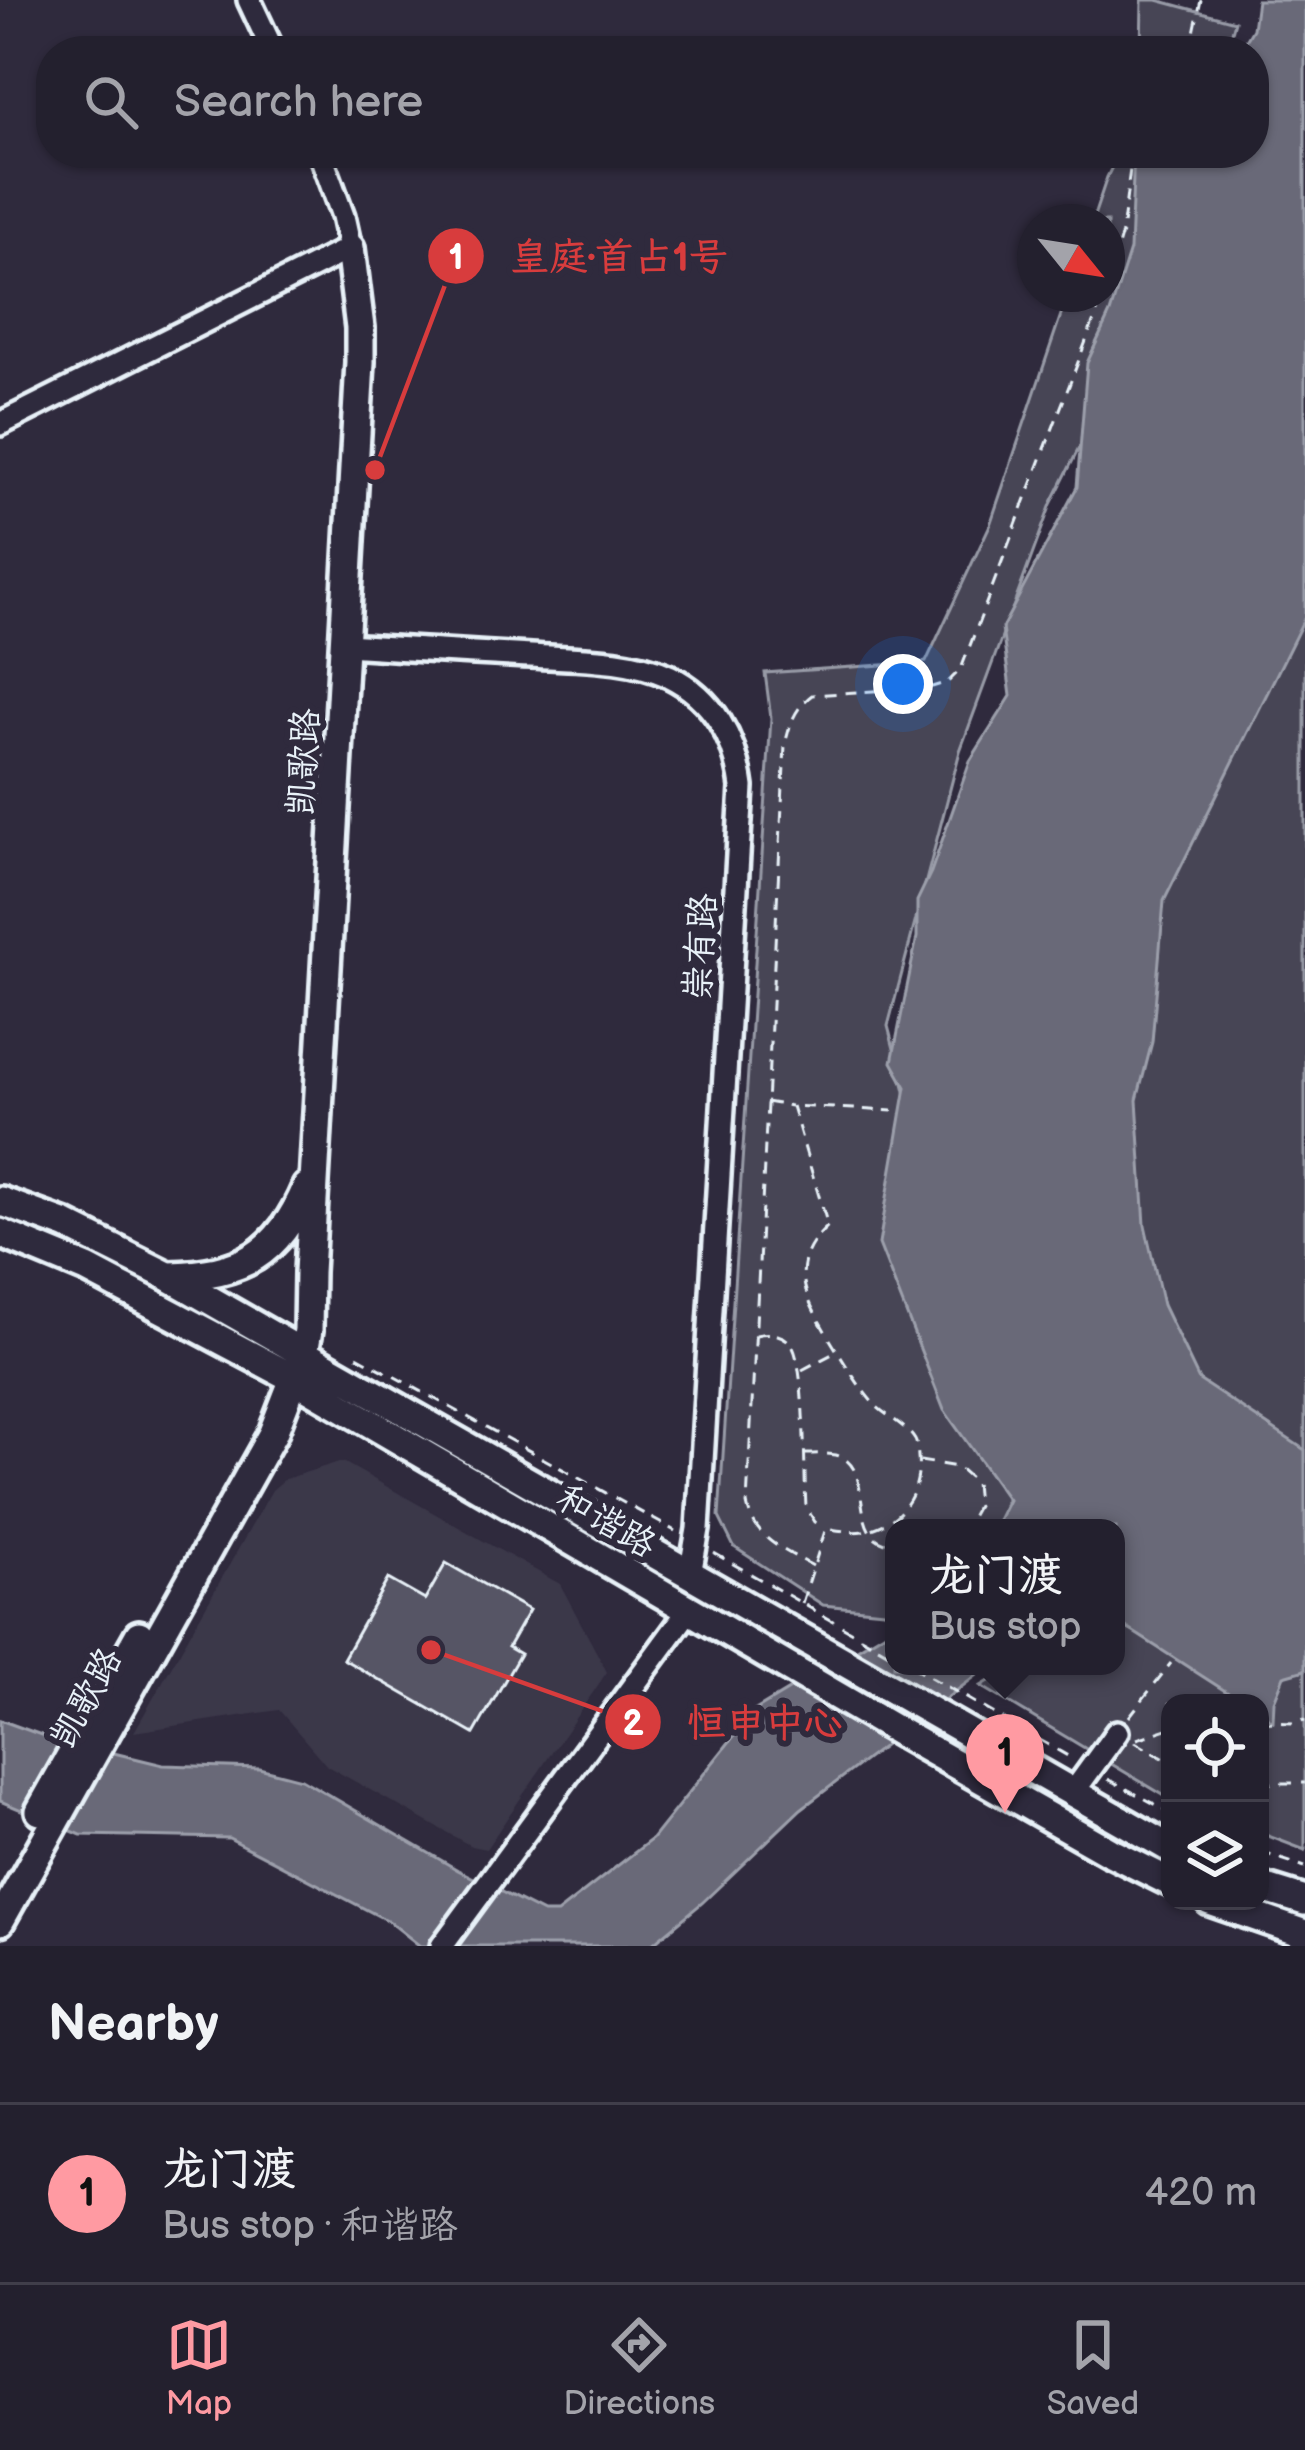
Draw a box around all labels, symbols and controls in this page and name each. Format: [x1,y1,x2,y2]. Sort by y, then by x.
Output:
search box [36,36,1269,168]
icon: search [78,69,144,135]
text: Search here [174,75,423,130]
north arrow [1017,204,1125,312]
callout: 皇庭·首占1号 [426,219,752,294]
text: 皇庭·首占1号 [510,235,728,282]
text: 1 [448,237,464,280]
your location [873,654,933,714]
street label: 凯歌路 [280,707,329,817]
street label: 崇有路 [677,892,726,1002]
street label: 和谐路 [548,1477,663,1568]
popup [885,1519,1125,1675]
text: 龙门渡 [928,1549,1063,1604]
text: Bus stop [928,1604,1082,1651]
street label: 凯歌路 [42,1641,132,1756]
callout: 恒申中心 [603,1685,867,1760]
map controls [1161,1694,1269,1910]
button: locate [1161,1694,1269,1802]
text: 恒申中心 [687,1701,843,1748]
text: 2 [622,1703,644,1746]
pin: 1 [966,1714,1044,1813]
button: layers [1161,1802,1269,1910]
text: Nearby [48,1994,219,2055]
text: 龙门渡 [162,2143,297,2198]
text: 1 [79,2170,95,2217]
text: 420 m [1144,2170,1257,2217]
text: Bus stop · 和谐路 [162,2203,458,2250]
tab: Map [166,2312,232,2424]
tab: Directions [563,2312,715,2424]
tab: Saved [1047,2312,1139,2424]

